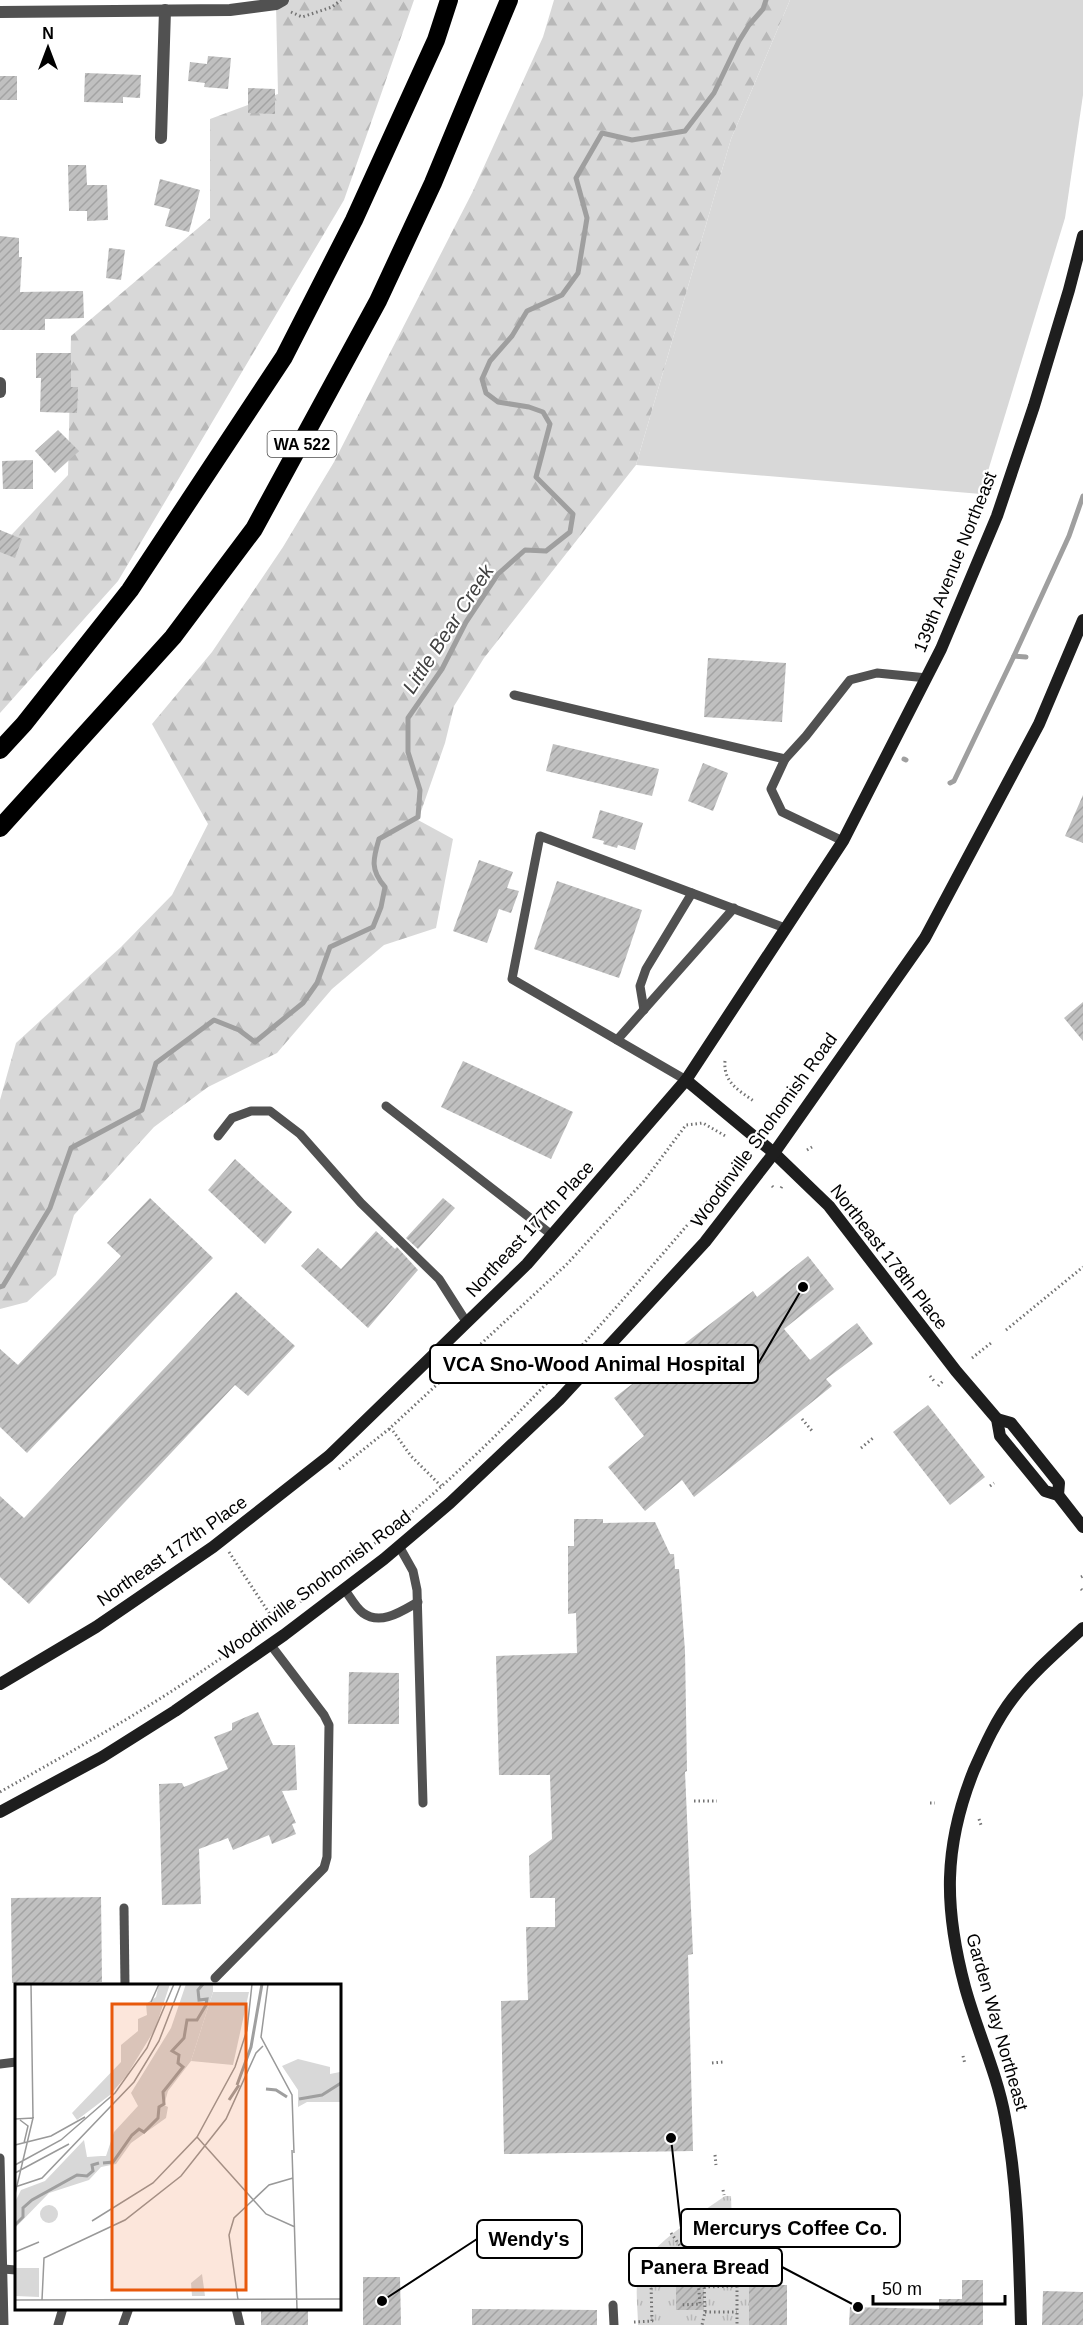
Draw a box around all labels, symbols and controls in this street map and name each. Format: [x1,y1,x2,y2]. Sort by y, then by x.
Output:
north arrow [18,18,78,78]
text: N [42,25,54,42]
road number: WA 522 [268,431,336,457]
street label: 139th Avenue Northeast [910,469,1000,655]
water label: Little Bear Creek [398,560,498,697]
street label: Woodinville Snohomish Road [687,1029,841,1231]
street label: Northeast 177th Place [462,1157,598,1301]
street label: Northeast 178th Place [826,1181,952,1333]
callout: VCA Sno-Wood Animal Hospital [430,1345,758,1383]
text: VCA Sno-Wood Animal Hospital [443,1353,745,1375]
street label: Northeast 177th Place [93,1492,251,1610]
street label: Woodinville Snohomish Road [215,1506,415,1664]
street label: Garden Way Northeast [962,1931,1032,2113]
inset map [15,1984,340,2310]
callout: Mercurys Coffee Co. [681,2209,900,2247]
text: Mercurys Coffee Co. [693,2217,887,2239]
callout: Wendy's [477,2220,582,2258]
text: Wendy's [488,2228,570,2250]
callout: Panera Bread [629,2248,782,2286]
text: Panera Bread [641,2256,769,2278]
scale bar [873,2268,1005,2306]
text: 50 m [882,2279,922,2299]

